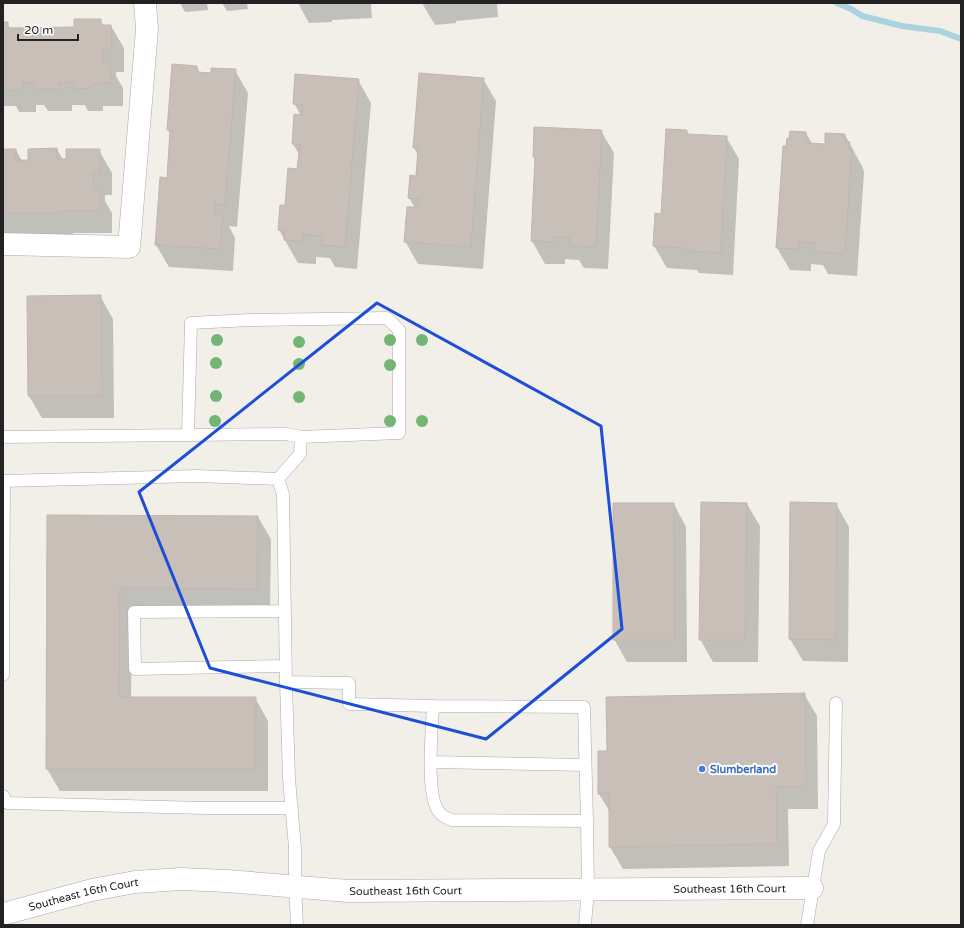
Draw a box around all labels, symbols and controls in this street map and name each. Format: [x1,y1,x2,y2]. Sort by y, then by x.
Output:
scale bar [18,16,78,42]
text: 20 m [24,23,53,37]
place label: Slumberland [710,763,776,776]
marker: Slumberland [697,764,707,774]
street label: Southeast 16th Court [27,875,139,913]
street label: Southeast 16th Court [673,882,786,895]
street label: Southeast 16th Court [349,884,462,897]

